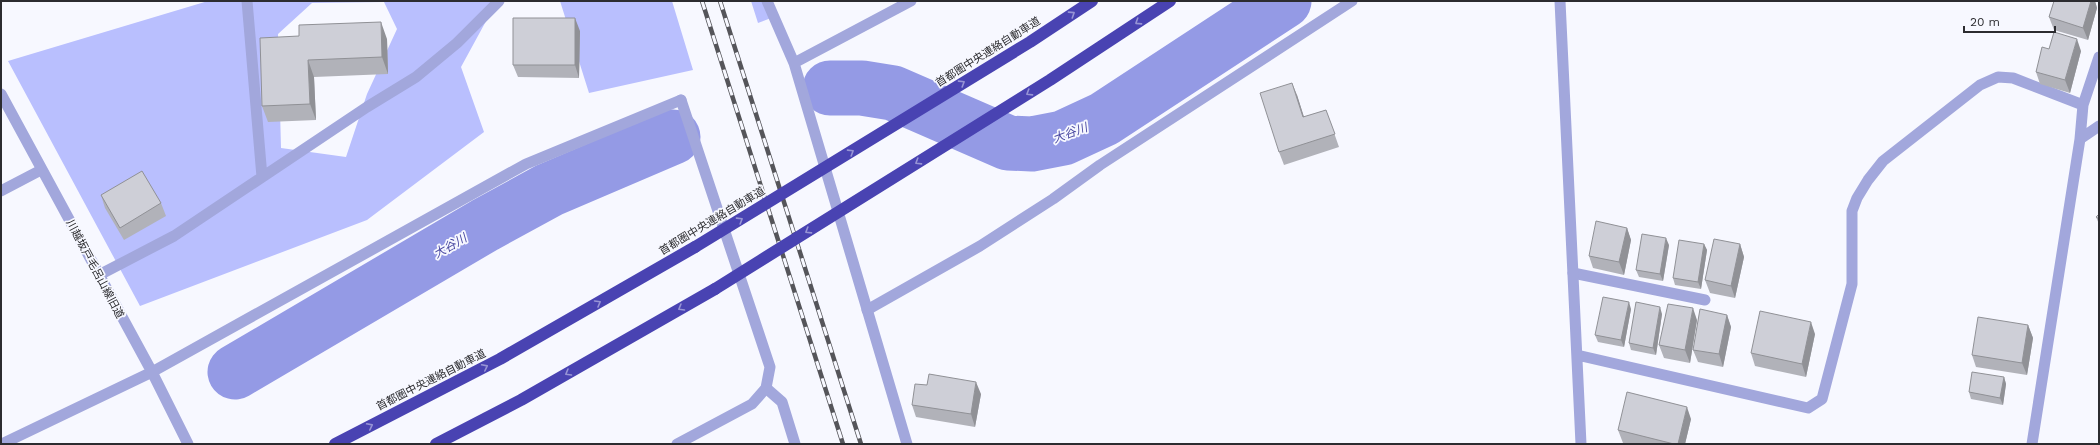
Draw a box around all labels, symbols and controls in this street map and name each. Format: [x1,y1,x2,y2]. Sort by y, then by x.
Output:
scale bar [1964,8,2055,34]
one-way arrow [1068,11,1075,19]
street label: 首都圏中央連絡自動車道 [933,14,1043,90]
text: 20 m [1970,15,2000,29]
one-way arrow [1135,18,1142,25]
one-way arrow [958,81,965,88]
one-way arrow [1026,88,1033,96]
water label: 大谷川 [1051,120,1091,146]
one-way arrow [847,149,854,156]
one-way arrow [916,157,923,164]
street label: 首都圏中央連絡自動車道 [657,184,767,258]
street label: 川越坂戸毛呂山線旧道 [63,217,127,321]
one-way arrow [736,217,743,224]
one-way arrow [805,226,812,233]
water label: 大谷川 [431,230,471,261]
one-way arrow [594,300,602,307]
one-way arrow [678,304,685,311]
street label: 首都圏中央連絡自動車道 [374,347,488,413]
one-way arrow [481,364,489,371]
one-way arrow [565,368,573,375]
one-way arrow [365,423,373,431]

